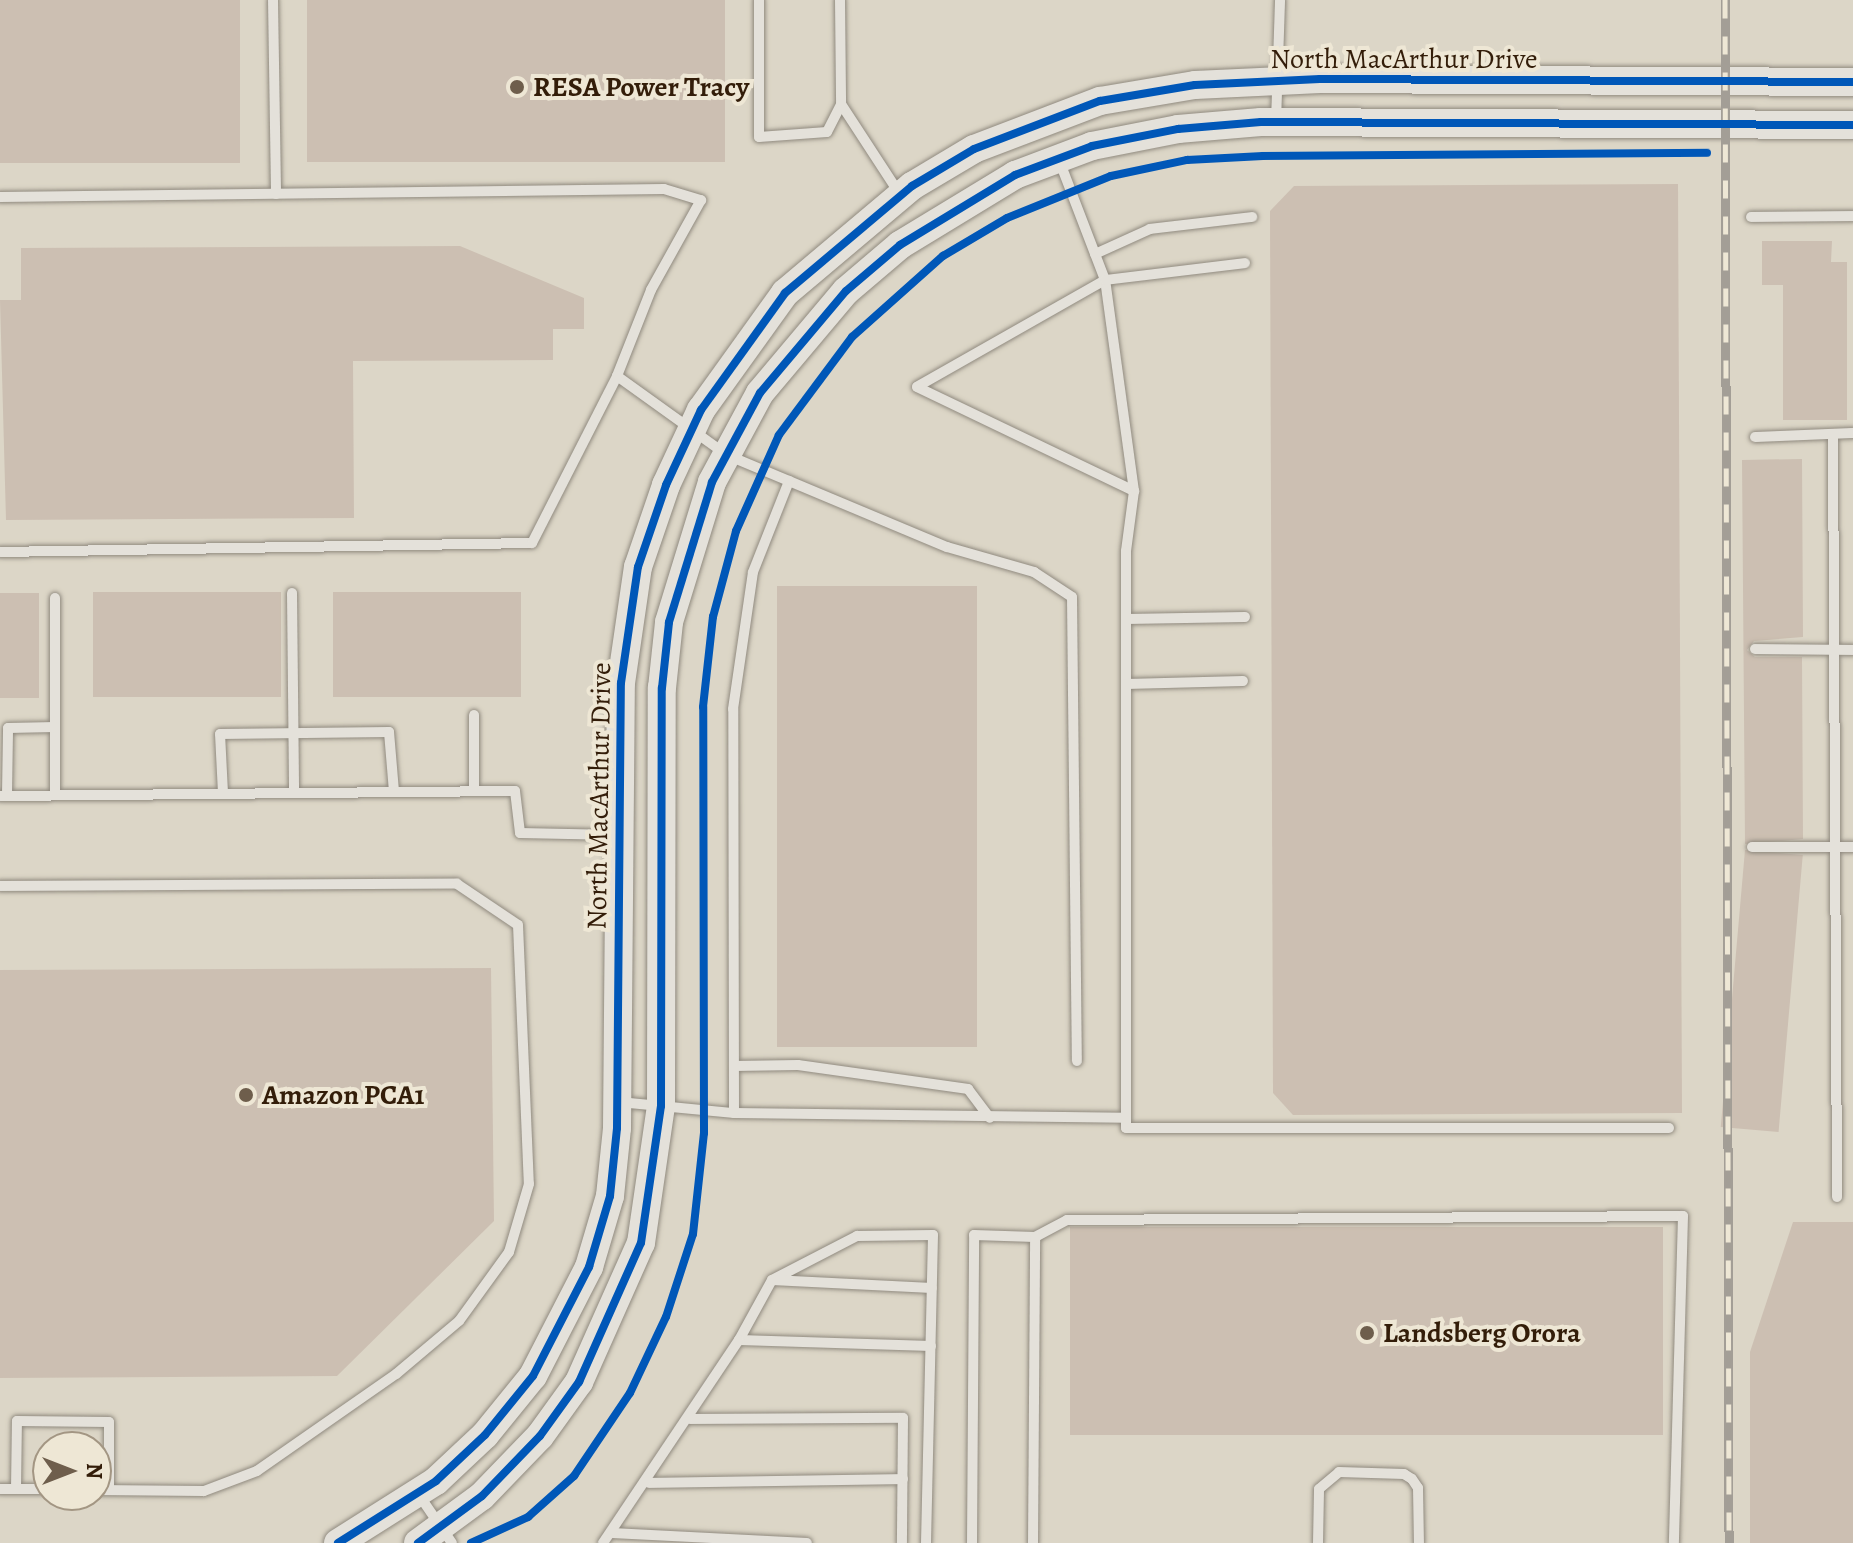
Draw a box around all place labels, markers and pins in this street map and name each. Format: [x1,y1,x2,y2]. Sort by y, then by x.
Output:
place label: RESA Power Tracy [533,70,749,104]
marker: RESA Power Tracy [508,78,526,96]
place label: Amazon PCA1 [262,1078,425,1112]
marker: Amazon PCA1 [237,1086,255,1104]
place label: Landsberg Orora [1383,1316,1581,1350]
marker: Landsberg Orora [1358,1324,1376,1342]

